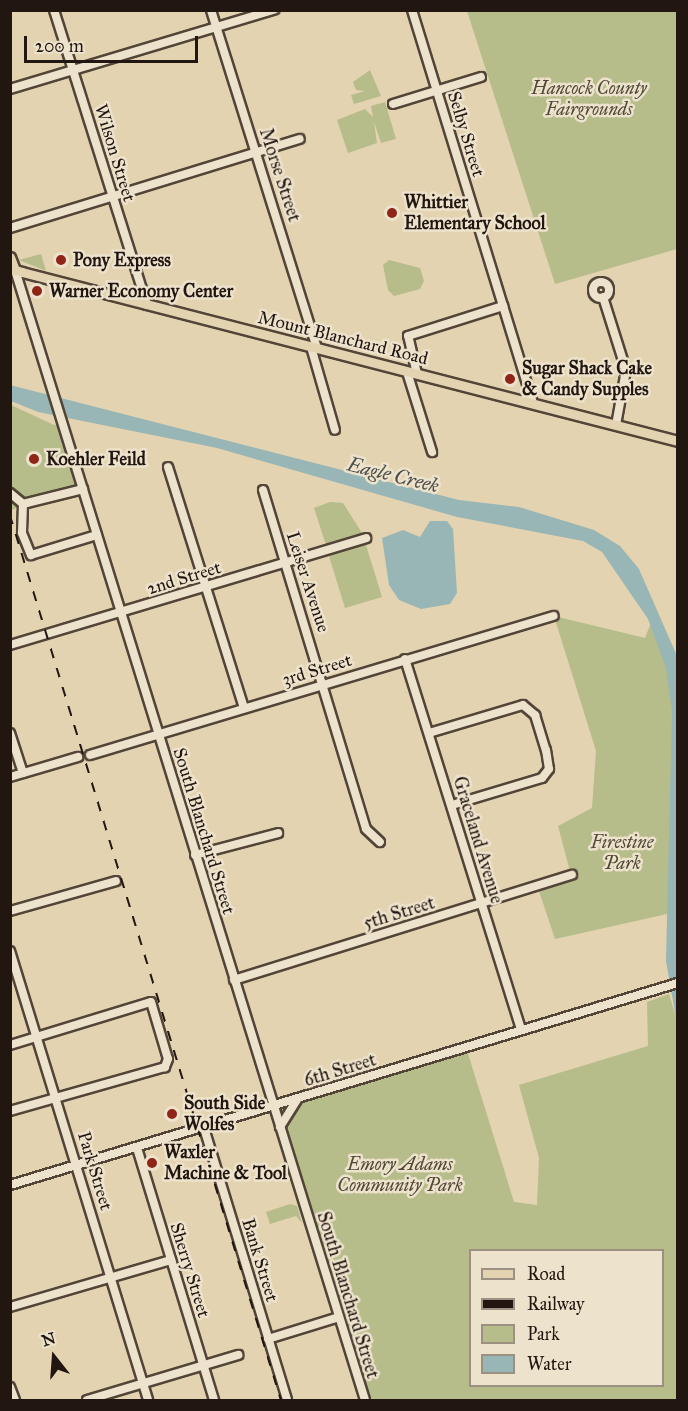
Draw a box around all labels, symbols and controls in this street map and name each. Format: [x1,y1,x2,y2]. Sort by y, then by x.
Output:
scale bar [27,24,201,62]
text: 200 m [35,35,84,57]
park label: Hancock County Fairgrounds [531,78,647,121]
street label: Selby Street [443,89,489,179]
street label: Wilson Street [90,102,140,204]
street label: Morse Street [255,126,305,224]
place label: Whittier Elementary School [404,192,546,234]
marker: Whittier Elementary School [385,206,399,220]
place label: Pony Express [73,249,171,271]
marker: Pony Express [54,253,68,267]
place label: Warner Economy Center [49,280,233,302]
marker: Warner Economy Center [30,284,44,298]
street label: Mount Blanchard Road [256,306,430,370]
place label: Sugar Shack Cake & Candy Supples [522,358,652,400]
marker: Sugar Shack Cake & Candy Supples [503,372,517,386]
place label: Koehler Feild [46,448,146,470]
marker: Koehler Feild [27,452,41,466]
water label: Eagle Creek [345,452,441,498]
street label: Leiser Avenue [282,529,334,635]
street label: 2nd Street [144,557,224,599]
street label: 3rd Street [280,649,354,691]
street label: South Blanchard Street [168,745,240,917]
street label: Graceland Avenue [448,774,508,906]
park label: Firestine Park [591,832,653,874]
street label: 5th Street [361,892,437,934]
street label: 6th Street [301,1049,379,1091]
place label: South Side Wolfes [184,1093,265,1136]
marker: South Side Wolfes [165,1107,179,1121]
street label: Park Street [73,1129,117,1213]
place label: Waxler Machine & Tool [164,1142,287,1184]
park label: Emory Adams Community Park [337,1154,463,1196]
marker: Waxler Machine & Tool [145,1156,159,1170]
street label: South Blanchard Street [312,1209,384,1381]
street label: Bank Street [237,1216,283,1304]
street label: Sherry Street [165,1220,215,1320]
legend [469,1249,664,1387]
text: Road [527,1263,565,1285]
text: Railway [527,1293,584,1315]
text: Park [527,1323,560,1345]
north arrow [24,1327,84,1387]
text: N [39,1328,58,1350]
text: Water [527,1353,571,1375]

